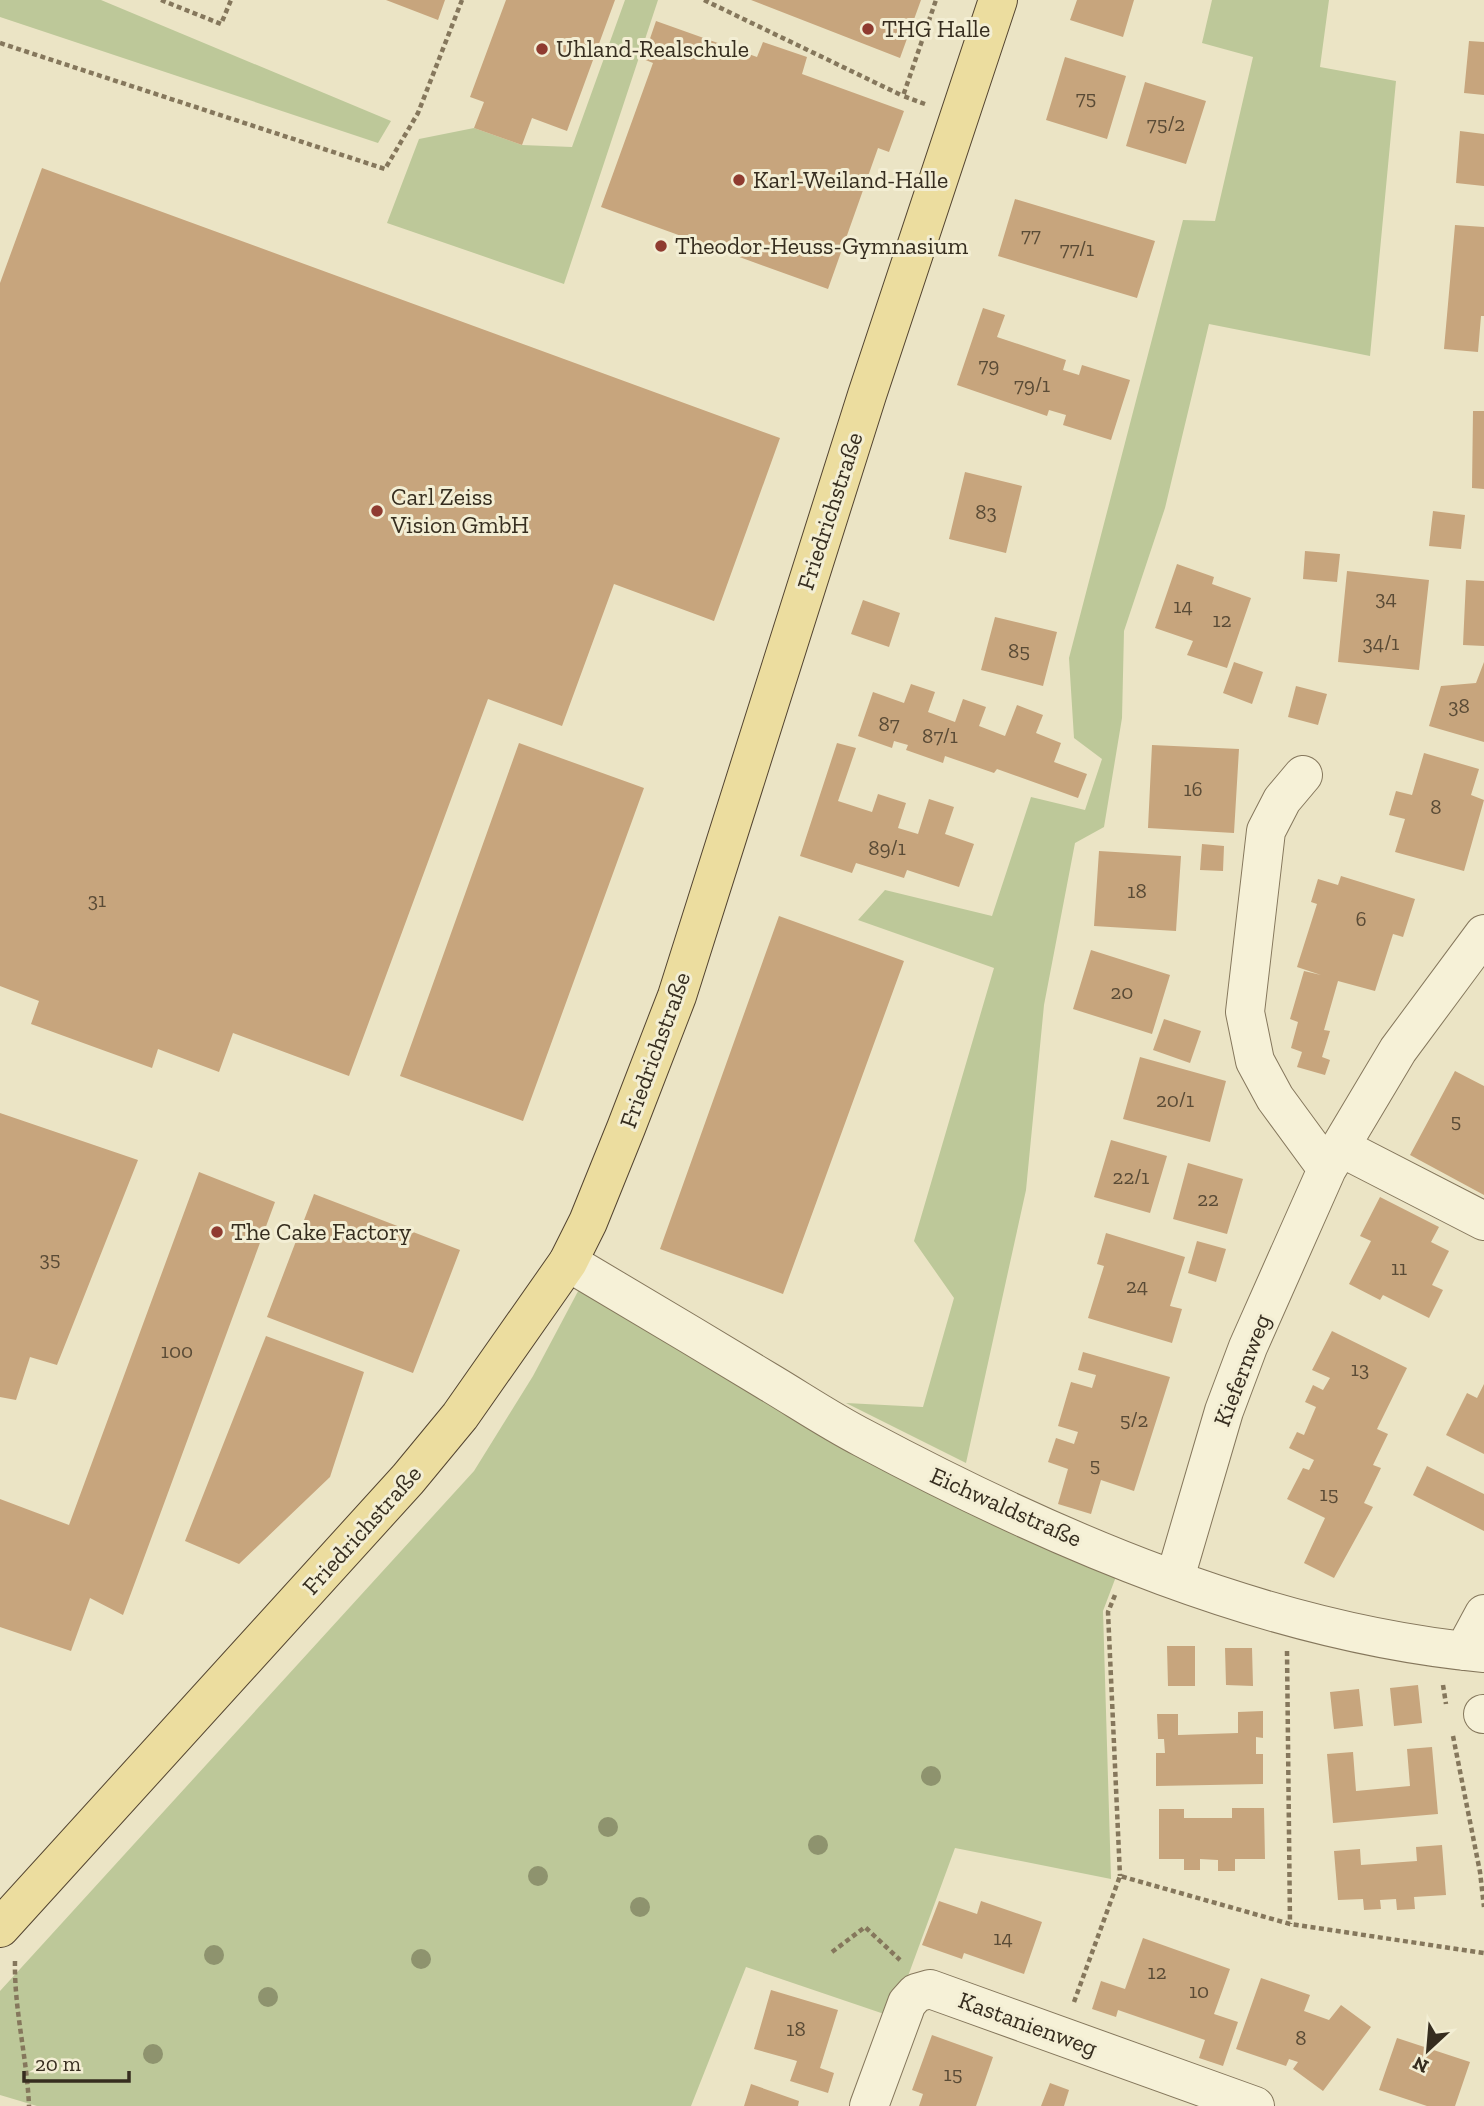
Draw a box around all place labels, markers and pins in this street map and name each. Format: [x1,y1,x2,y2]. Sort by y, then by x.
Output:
place label: THG Halle [882,14,990,43]
marker: THG Halle [860,21,876,37]
place label: Uhland-Realschule [556,34,749,63]
marker: Uhland-Realschule [534,41,550,57]
place label: Karl-Weiland-Halle [753,165,948,194]
marker: Karl-Weiland-Halle [731,172,747,188]
place label: Theodor-Heuss-Gymnasium [675,231,969,260]
marker: Theodor-Heuss-Gymnasium [653,238,669,254]
place label: Carl Zeiss Vision GmbH [390,482,529,539]
marker: Carl Zeiss Vision GmbH [369,503,385,519]
place label: The Cake Factory [231,1217,412,1246]
marker: The Cake Factory [209,1224,225,1240]

